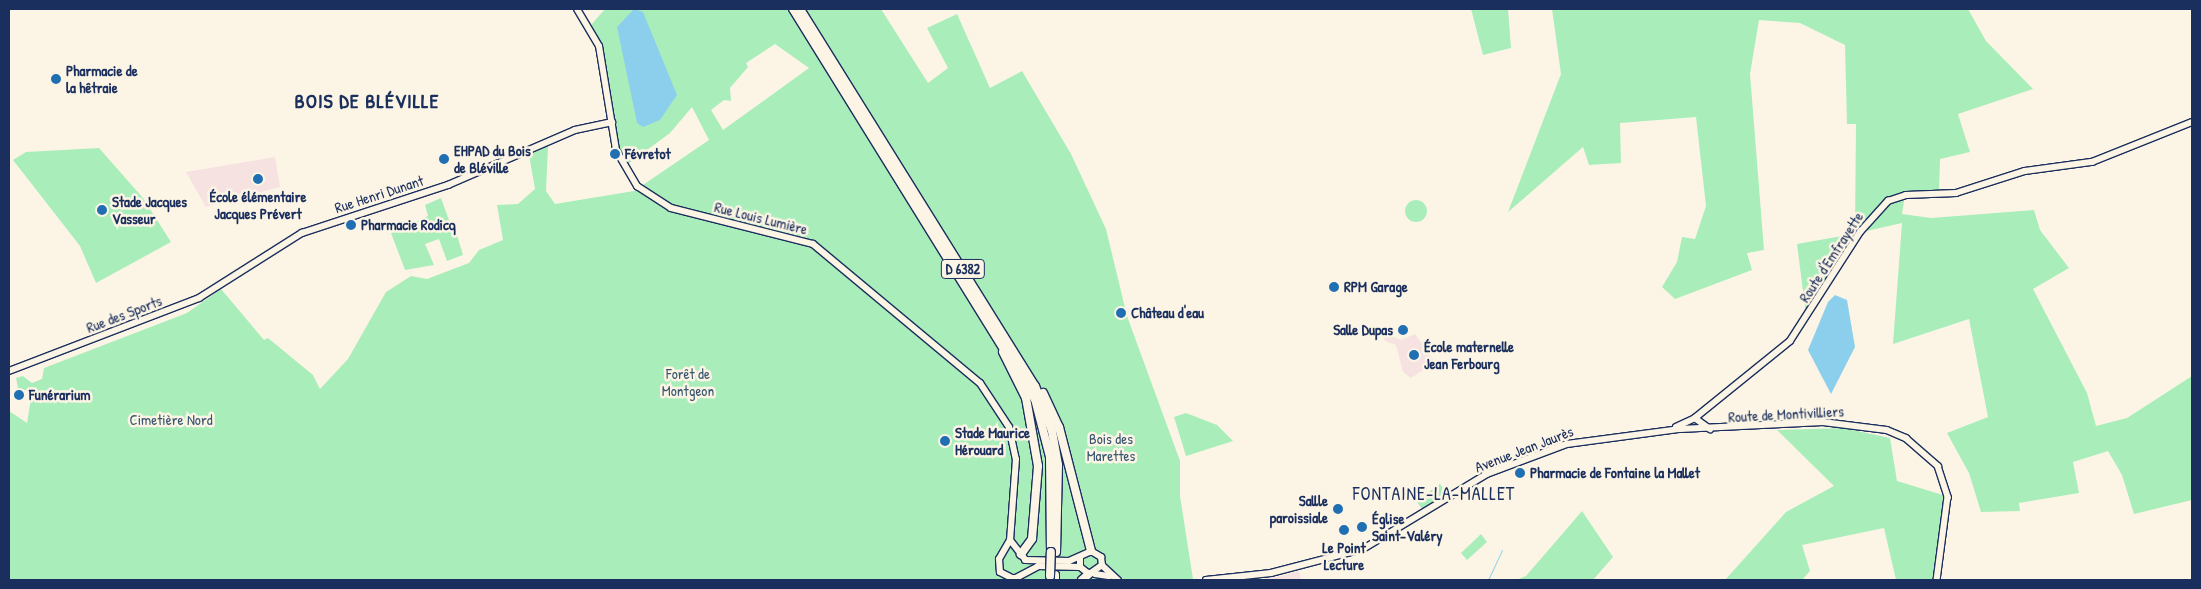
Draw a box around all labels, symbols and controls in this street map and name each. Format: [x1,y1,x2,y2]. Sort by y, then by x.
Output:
place label: Pharmacie de la hêtraie [66,61,138,96]
marker: Pharmacie de la hêtraie [50,73,62,85]
district label: BOIS DE BLÉVILLE [293,88,441,112]
place label: EHPAD du Bois de Bléville [454,141,531,176]
place label: Févretot [625,145,671,163]
marker: Févretot [609,148,621,160]
marker: EHPAD du Bois de Bléville [438,153,450,165]
street label: Rue Henri Dunant [332,171,426,217]
marker: École élémentaire Jacques Prévert [252,173,264,185]
place label: École élémentaire Jacques Prévert [210,187,306,222]
place label: Stade Jacques Vasseur [112,192,187,227]
street label: Rue Louis Lumière [713,198,809,238]
marker: Stade Jacques Vasseur [96,204,108,216]
street label: Route d'Emfrayette [1795,208,1867,306]
place label: Pharmacie Rodicq [361,216,456,234]
marker: Pharmacie Rodicq [345,219,357,231]
road number: D 6382 [940,258,986,280]
place label: RPM Garage [1344,278,1408,296]
marker: RPM Garage [1328,281,1340,293]
street label: Rue des Sports [84,291,164,337]
place label: Château d'eau [1131,304,1204,322]
marker: Château d'eau [1115,307,1127,319]
place label: Salle Dupas [1333,321,1393,339]
marker: Salle Dupas [1397,324,1409,336]
place label: École maternelle Jean Ferbourg [1424,337,1514,372]
marker: École maternelle Jean Ferbourg [1408,349,1420,361]
park label: Forêt de Montgeon [662,364,714,399]
place label: Funérarium [29,386,90,404]
marker: Funérarium [13,389,25,401]
street label: Route de Montivilliers [1728,402,1844,426]
park label: Cimetière Nord [129,411,213,429]
street label: Avenue Jean Jaurès [1472,422,1576,476]
place label: Stade Maurice Hérouard [955,423,1030,458]
park label: Bois des Marettes [1087,429,1135,464]
marker: Stade Maurice Hérouard [939,435,951,447]
place label: Pharmacie de Fontaine la Mallet [1530,464,1700,482]
marker: Pharmacie de Fontaine la Mallet [1514,467,1526,479]
district label: FONTAINE-LA-MALLET [1350,483,1518,505]
place label: Sallle paroissiale [1270,491,1328,526]
marker: Sallle paroissiale [1332,503,1344,515]
place label: Église Saint-Valéry [1372,509,1443,544]
marker: Église Saint-Valéry [1356,521,1368,533]
marker: Le Point Lecture [1338,524,1350,536]
place label: Le Point Lecture [1322,538,1366,573]

